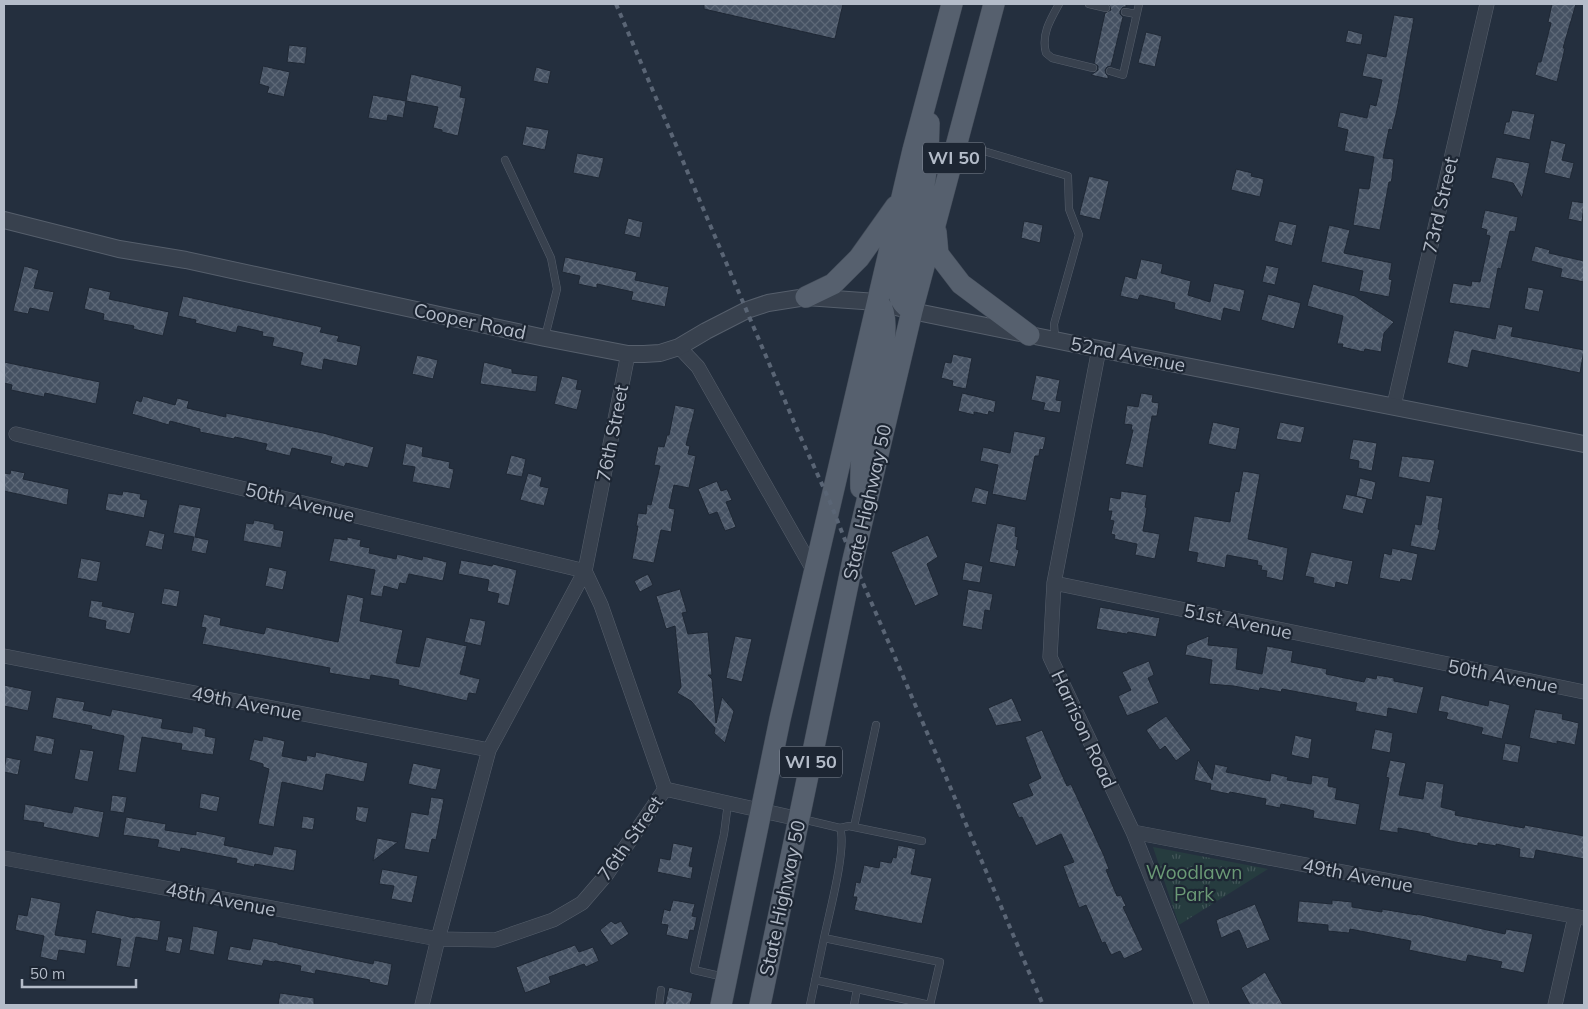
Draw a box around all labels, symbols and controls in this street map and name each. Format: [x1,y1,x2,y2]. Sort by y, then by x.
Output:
road number: WI 50 [923,142,985,174]
street label: 73rd Street [1417,154,1463,256]
street label: Cooper Road [412,297,528,345]
street label: 52nd Avenue [1069,331,1187,377]
street label: 76th Street [591,382,633,483]
street label: State Highway 50 [837,422,897,582]
street label: 50th Avenue [243,477,357,527]
street label: 51st Avenue [1182,598,1294,644]
street label: 50th Avenue [1446,654,1560,698]
street label: Harrison Road [1046,666,1122,792]
street label: 49th Avenue [190,681,304,725]
road number: WI 50 [780,746,842,778]
street label: 76th Street [592,791,668,885]
street label: State Highway 50 [754,818,810,978]
street label: 49th Avenue [1301,853,1415,897]
park label: Woodlawn Park [1146,860,1242,906]
street label: 48th Avenue [164,877,278,921]
scale bar [22,956,136,988]
text: 50 m [30,964,65,983]

